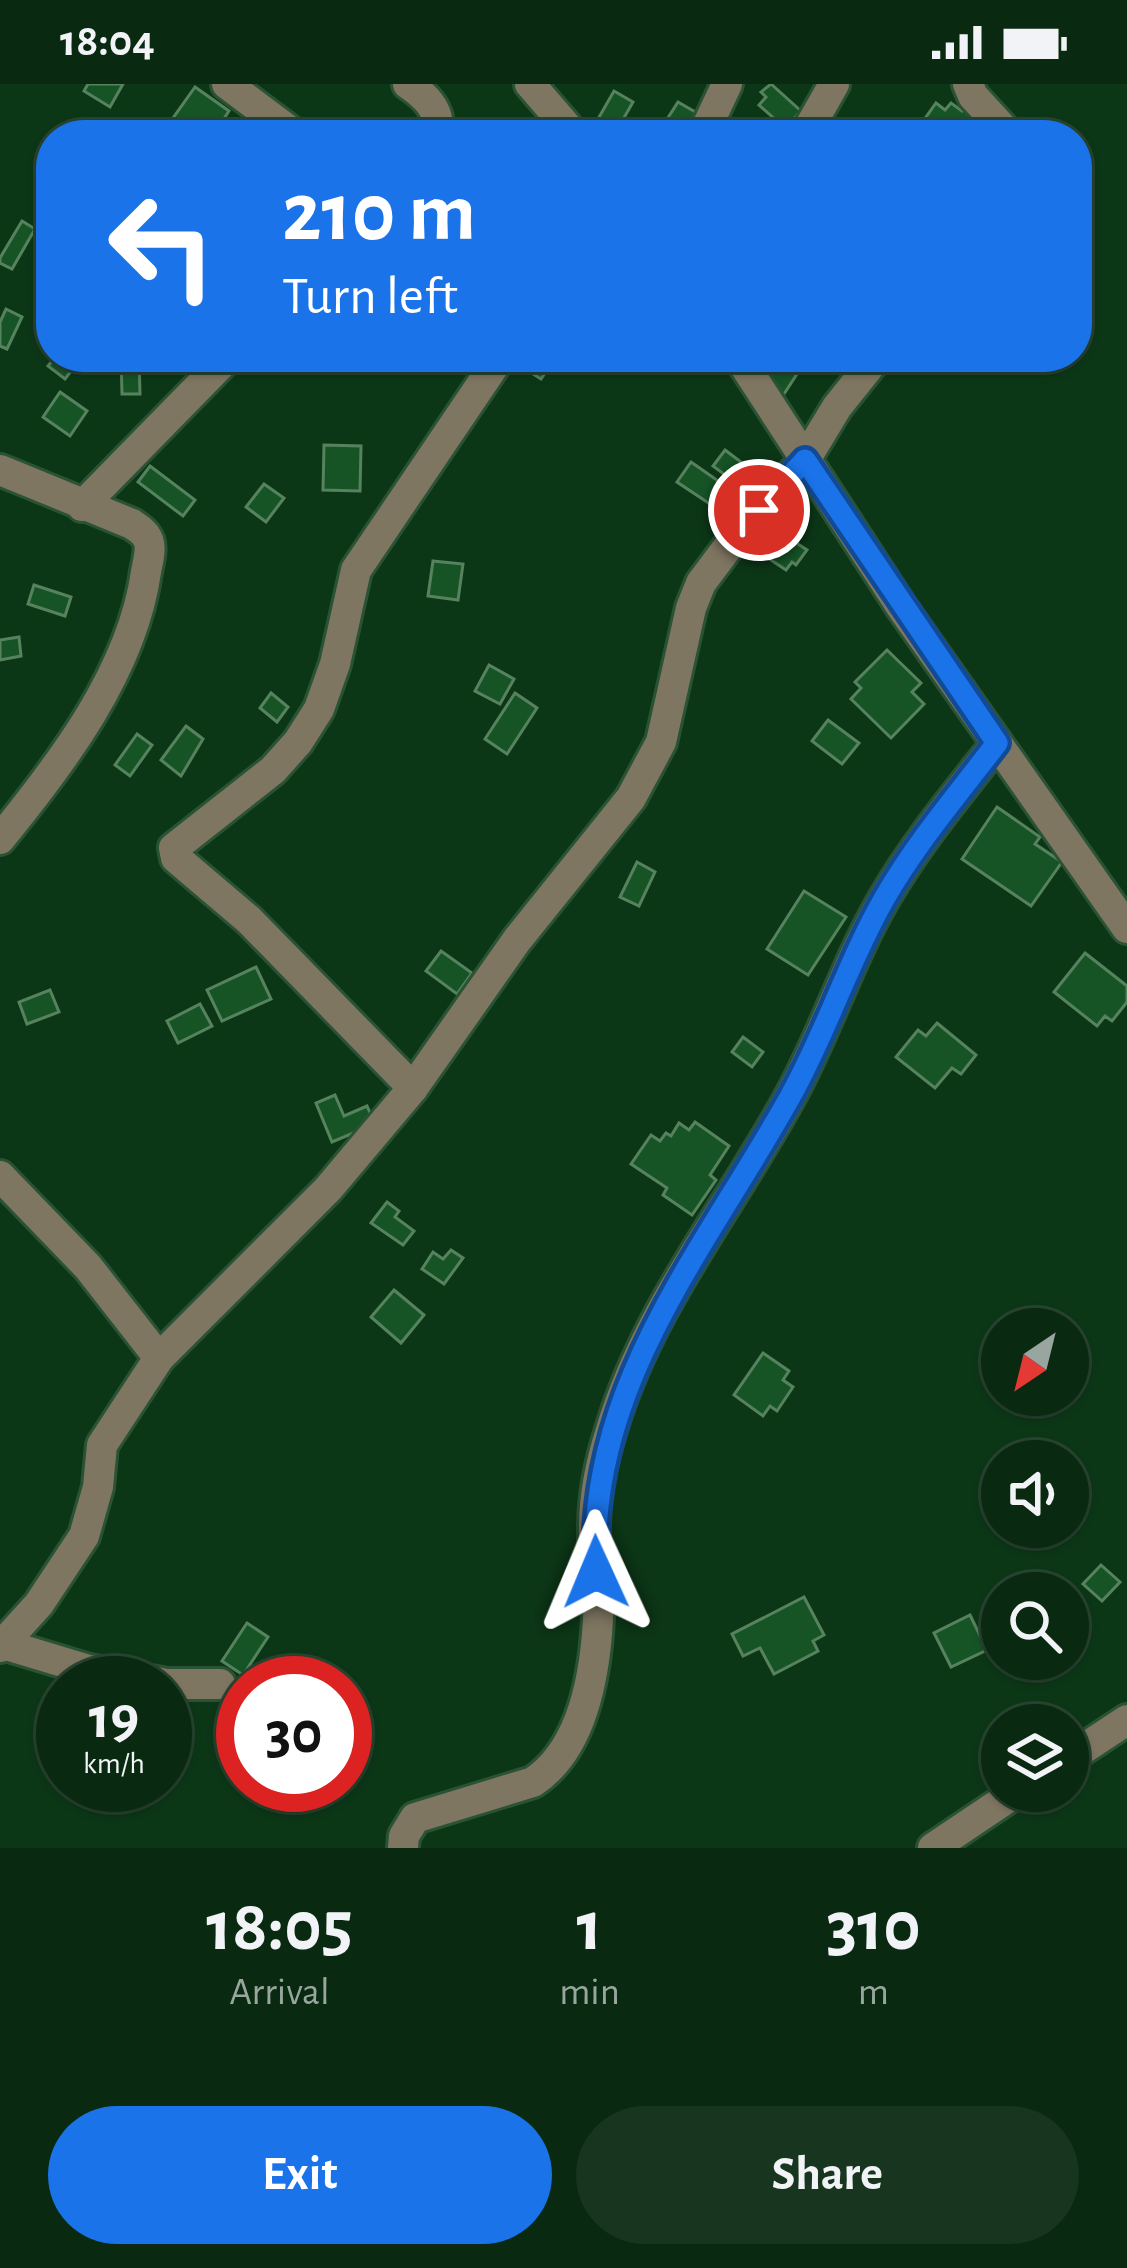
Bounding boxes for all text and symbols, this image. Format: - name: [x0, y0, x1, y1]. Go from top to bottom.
- text: 18:04: [60, 19, 155, 64]
- icon: left: [84, 168, 240, 324]
- text: 210 m: [282, 172, 476, 256]
- text: Turn left: [282, 270, 458, 324]
- pin: [708, 459, 810, 561]
- icon: arrive: [726, 477, 792, 543]
- north arrow: [981, 1308, 1089, 1416]
- map controls: [981, 1308, 1089, 1812]
- button: sound: [981, 1440, 1089, 1548]
- position arrow: [533, 1509, 659, 1635]
- button: search: [981, 1572, 1089, 1680]
- speed limit sign: 30: [216, 1656, 372, 1812]
- text: 19: [89, 1689, 139, 1749]
- button: layers: [981, 1704, 1089, 1812]
- text: km/h: [83, 1749, 145, 1779]
- text: 18:05: [206, 1891, 353, 1963]
- text: 1: [577, 1891, 602, 1963]
- text: 310: [826, 1891, 921, 1963]
- text: Arrival: [229, 1973, 330, 2012]
- text: min: [559, 1973, 620, 2012]
- text: m: [858, 1973, 889, 2012]
- button: Exit: [48, 2106, 552, 2244]
- button: Share: [576, 2106, 1079, 2244]

